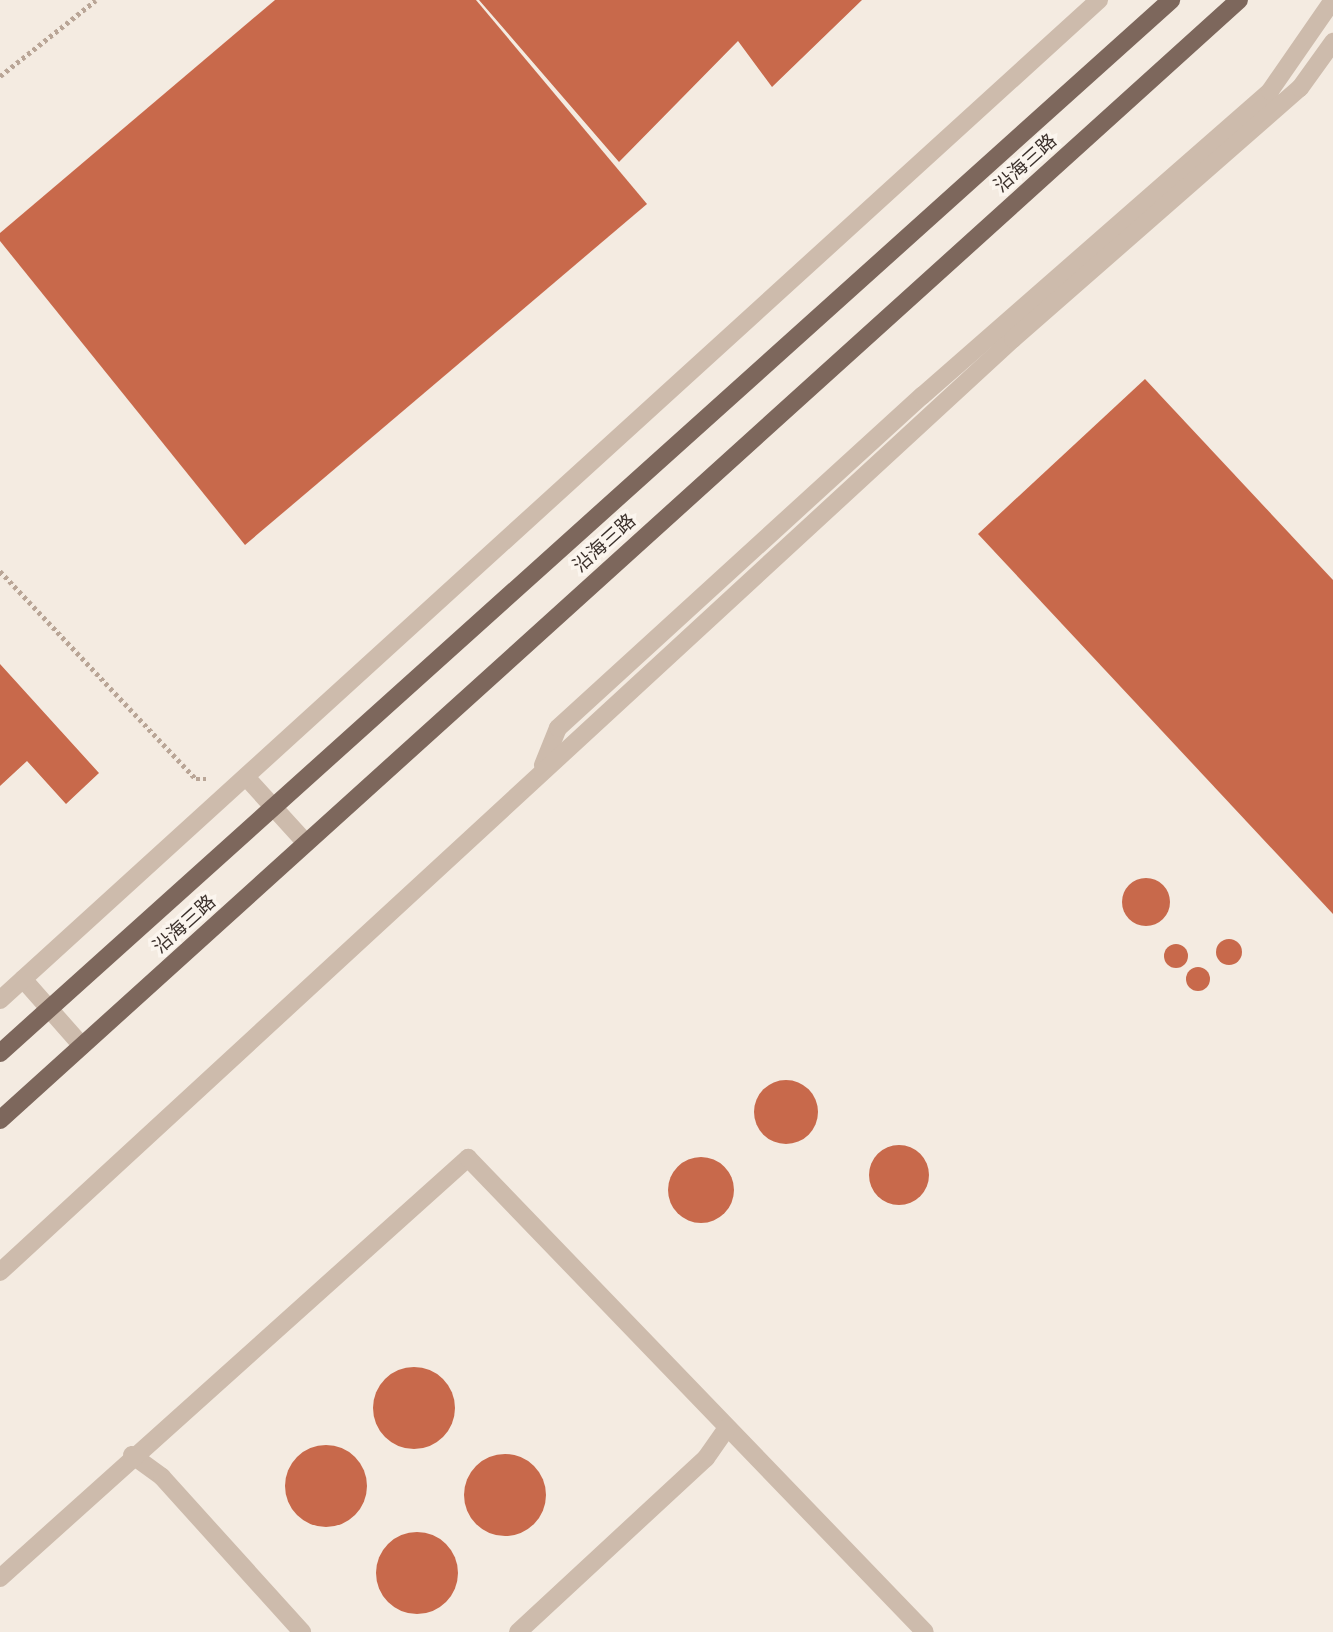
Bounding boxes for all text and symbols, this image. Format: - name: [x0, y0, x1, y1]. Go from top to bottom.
- street label: 沿海三路: [990, 130, 1062, 198]
- street label: 沿海三路: [569, 510, 641, 578]
- street label: 沿海三路: [149, 891, 221, 959]

